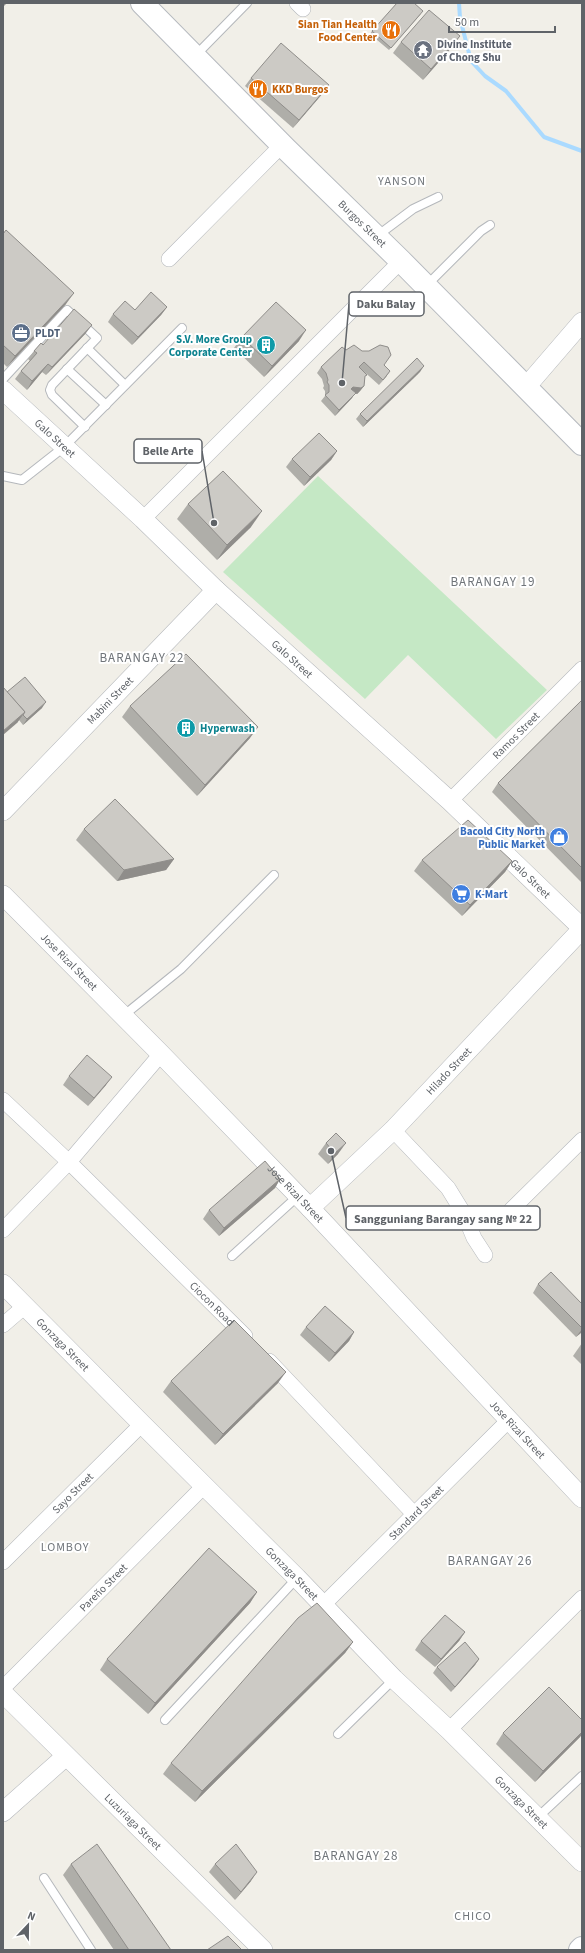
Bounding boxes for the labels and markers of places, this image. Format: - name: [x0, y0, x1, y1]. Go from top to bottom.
- place label: Sian Tian Health Food Center: [298, 17, 378, 45]
- restaurant icon: Sian Tian Health Food Center: [380, 19, 402, 41]
- place label: Divine Institute of Chong Shu: [437, 37, 512, 65]
- temple icon: Divine Institute of Chong Shu: [412, 39, 434, 61]
- restaurant icon: KKD Burgos: [247, 78, 269, 100]
- place label: KKD Burgos: [272, 82, 329, 97]
- callout: Daku Balay: [349, 292, 424, 316]
- office icon: PLDT: [10, 322, 32, 344]
- place label: PLDT: [35, 326, 60, 341]
- place label: S.V. More Group Corporate Center: [169, 332, 253, 360]
- building icon: S.V. More Group Corporate Center: [255, 334, 277, 356]
- callout: Belle Arte: [134, 439, 202, 463]
- building icon: Hyperwash: [175, 717, 197, 739]
- place label: Hyperwash: [200, 721, 255, 736]
- place label: Bacold City North Public Market: [460, 824, 546, 852]
- shop icon: Bacold City North Public Market: [548, 826, 570, 848]
- supermarket icon: K-Mart: [450, 883, 472, 905]
- place label: K-Mart: [475, 887, 508, 902]
- callout: Sangguniang Barangay sang № 22: [346, 1206, 540, 1230]

